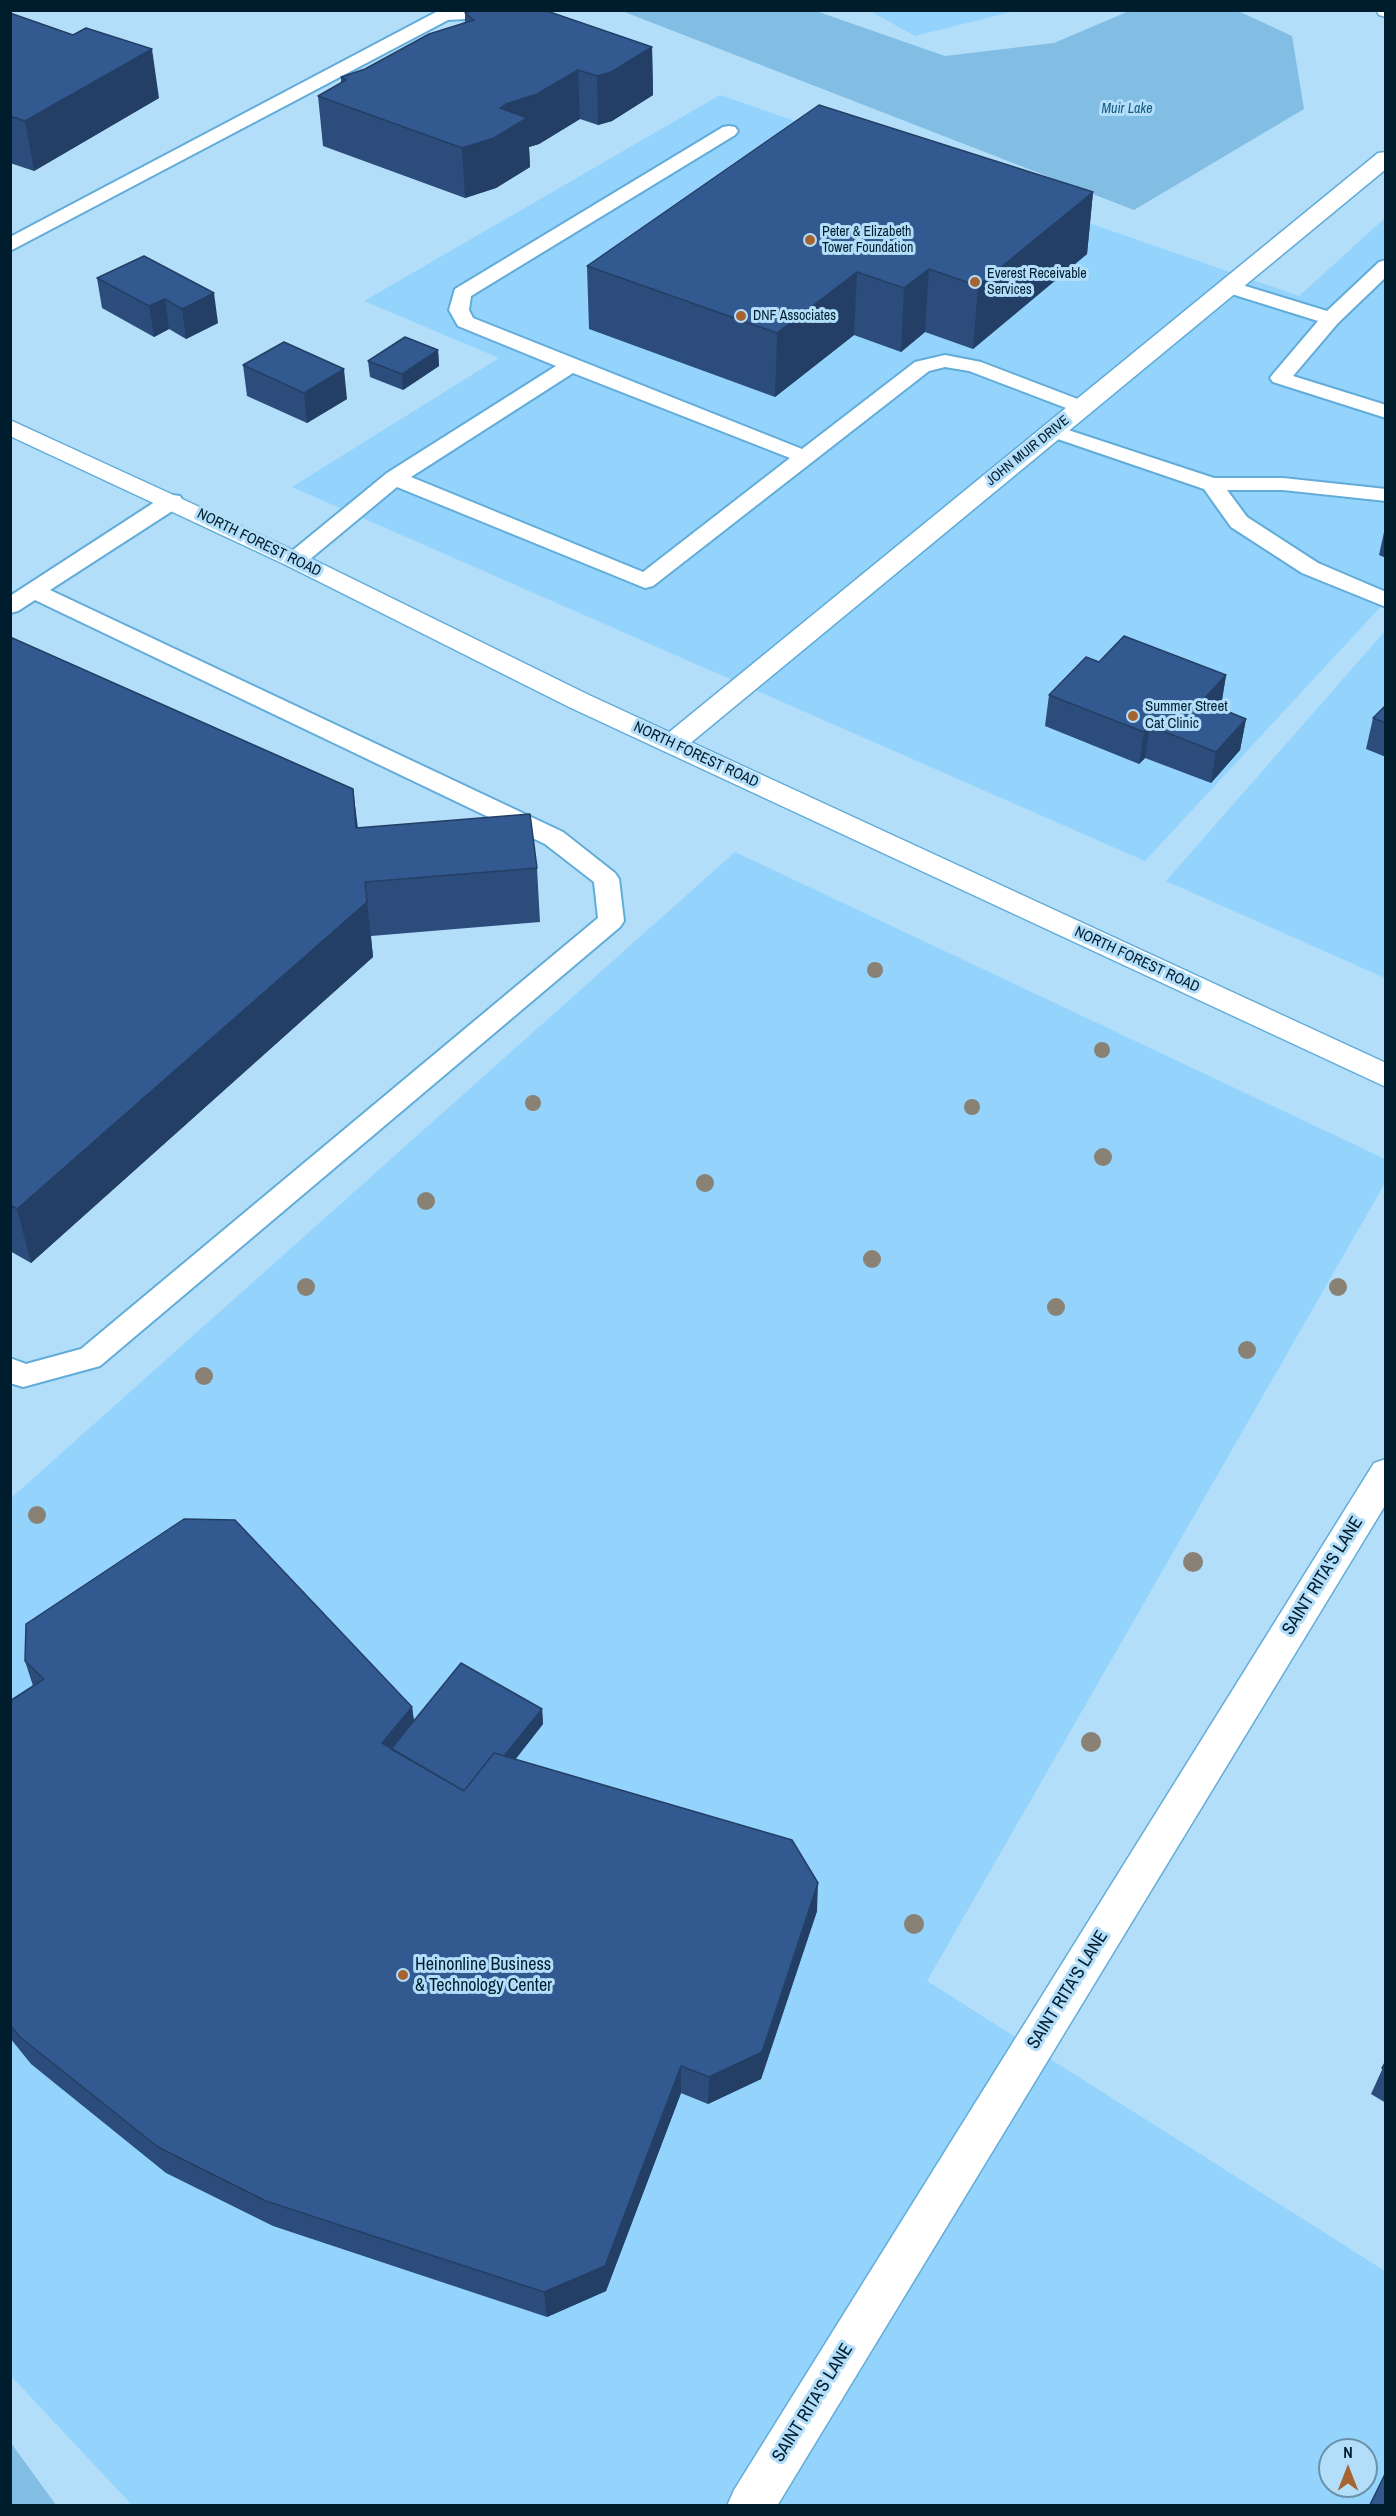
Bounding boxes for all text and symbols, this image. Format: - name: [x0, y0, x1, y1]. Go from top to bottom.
- water label: Muir Lake: [1101, 101, 1153, 117]
- place label: Peter & Elizabeth Tower Foundation: [822, 224, 913, 256]
- marker: Peter & Elizabeth Tower Foundation: [803, 233, 817, 247]
- place label: Everest Receivable Services: [987, 266, 1087, 298]
- marker: Everest Receivable Services: [968, 275, 982, 289]
- place label: DNF Associates: [753, 308, 836, 324]
- marker: DNF Associates: [734, 309, 748, 323]
- street label: JOHN MUIR DRIVE: [983, 412, 1073, 490]
- street label: NORTH FOREST ROAD: [194, 505, 324, 581]
- place label: Summer Street Cat Clinic: [1145, 698, 1228, 733]
- marker: Summer Street Cat Clinic: [1126, 709, 1140, 723]
- street label: NORTH FOREST ROAD: [631, 718, 761, 792]
- street label: NORTH FOREST ROAD: [1072, 923, 1202, 997]
- street label: SAINT RITA'S LANE: [1278, 1513, 1368, 1639]
- street label: SAINT RITA'S LANE: [1023, 1927, 1113, 2053]
- place label: Heinonline Business & Technology Center: [415, 1954, 552, 1996]
- marker: Heinonline Business & Technology Center: [396, 1968, 410, 1982]
- street label: SAINT RITA'S LANE: [768, 2340, 858, 2466]
- north arrow: [1318, 2438, 1378, 2498]
- text: N: [1343, 2441, 1353, 2463]

